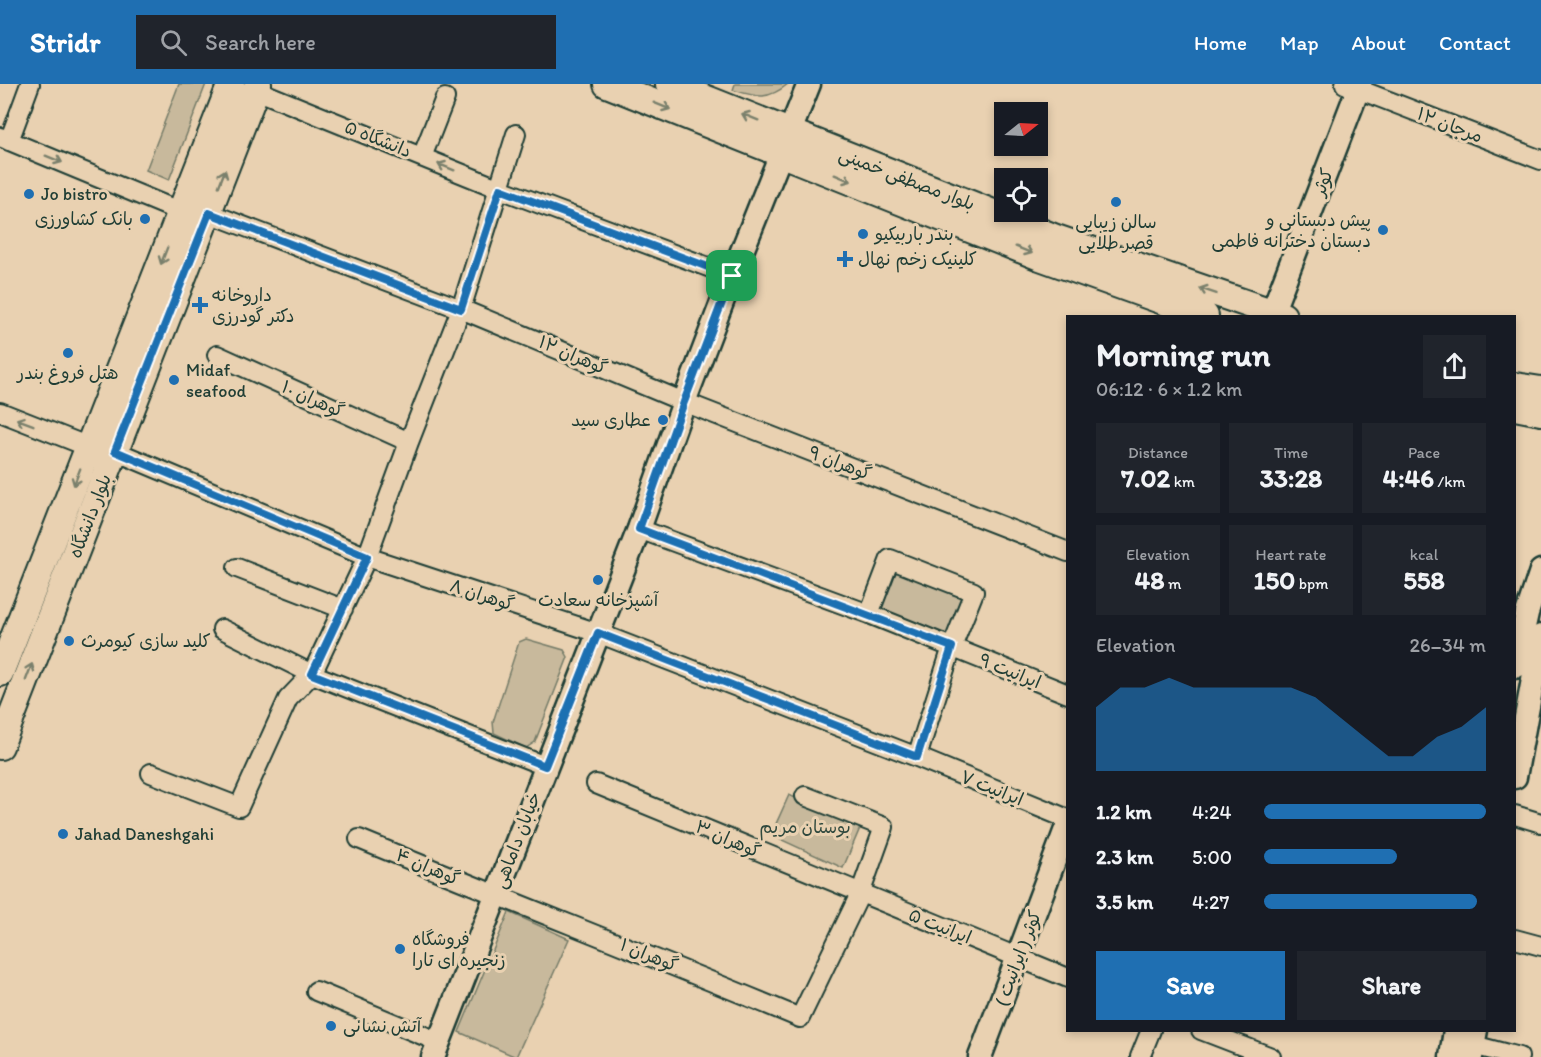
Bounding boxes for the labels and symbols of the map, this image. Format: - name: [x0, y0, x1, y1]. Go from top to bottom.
- one-way arrow: [652, 101, 670, 112]
- north arrow: [994, 102, 1048, 156]
- street label: مرجان ۱۲: [1414, 102, 1486, 148]
- one-way arrow: [742, 111, 760, 122]
- street label: دانشگاه ۵: [341, 116, 415, 162]
- street label: بلوار مصطفی خمینی: [836, 143, 978, 215]
- one-way arrow: [44, 154, 63, 165]
- one-way arrow: [437, 161, 456, 172]
- street label: کوثر: [1307, 165, 1338, 201]
- one-way arrow: [218, 169, 229, 187]
- one-way arrow: [833, 173, 852, 184]
- place label: Jo bistro: [41, 183, 108, 205]
- marker: Jo bistro: [22, 187, 36, 201]
- marker: سالن زیبایی قصر طلایی: [1109, 195, 1123, 209]
- place label: بانک کشاورزی: [35, 208, 133, 230]
- place label: پیش دبستانی و دبستان دخترانه فاطمی: [1211, 209, 1371, 252]
- place label: سالن زیبایی قصر طلایی: [1075, 211, 1157, 254]
- marker: بانک کشاورزی: [138, 212, 152, 226]
- place label: بندر باربیکیو: [873, 223, 954, 245]
- marker: پیش دبستانی و دبستان دخترانه فاطمی: [1376, 223, 1390, 237]
- marker: بندر باربیکیو: [856, 227, 870, 241]
- one-way arrow: [1014, 245, 1033, 256]
- one-way arrow: [157, 246, 168, 265]
- place label: کلینیک زخم نهال: [858, 248, 977, 273]
- pin: [706, 250, 757, 301]
- marker: کلینیک زخم نهال: [836, 250, 854, 268]
- place label: داروخانه دکتر گودرزی: [212, 284, 294, 327]
- one-way arrow: [1199, 284, 1218, 295]
- marker: داروخانه دکتر گودرزی: [193, 298, 207, 312]
- street label: گوهران ۱۲: [535, 331, 611, 380]
- marker: هتل فروغ بندر: [61, 346, 75, 360]
- place label: Midaf seafood: [186, 359, 247, 402]
- place label: هتل فروغ بندر: [15, 362, 119, 385]
- marker: Midaf seafood: [167, 373, 181, 387]
- street label: گوهران ۱۰: [278, 375, 348, 424]
- place label: عطاری سید: [571, 409, 651, 431]
- marker: عطاری سید: [656, 413, 670, 427]
- one-way arrow: [16, 415, 35, 426]
- street label: گوهران ۹: [805, 441, 875, 486]
- one-way arrow: [71, 467, 82, 485]
- street label: بلوار دانشگاه: [64, 471, 116, 561]
- marker: آشپزخانه سعادت: [591, 573, 605, 587]
- street label: گوهران ۸: [447, 574, 517, 617]
- place label: آشپزخانه سعادت: [538, 589, 660, 612]
- place label: کلید سازی کیومرث: [81, 630, 211, 652]
- marker: کلید سازی کیومرث: [62, 634, 76, 648]
- street label: ایرانیت ۹: [976, 649, 1044, 693]
- one-way arrow: [24, 663, 35, 682]
- street label: ایرانیت ۷: [957, 765, 1027, 811]
- street label: خیابان داماهی: [488, 789, 546, 891]
- street label: گوهران ۳: [692, 815, 764, 864]
- park label: بوستان مریم: [759, 816, 851, 841]
- place label: Jahad Daneshgahi: [75, 823, 214, 845]
- marker: Jahad Daneshgahi: [56, 827, 70, 841]
- street label: گوهران ۴: [392, 844, 464, 891]
- street label: ایرانیت ۵: [905, 903, 975, 949]
- street label: کوثر ( ایرانیت ): [990, 907, 1046, 1009]
- place label: فروشگاه زنجیره ای تارا: [412, 928, 506, 971]
- street label: گوهران ۱: [616, 933, 681, 978]
- marker: فروشگاه زنجیره ای تارا: [393, 942, 407, 956]
- place label: آتش نشانی: [343, 1015, 423, 1037]
- marker: آتش نشانی: [324, 1019, 338, 1033]

